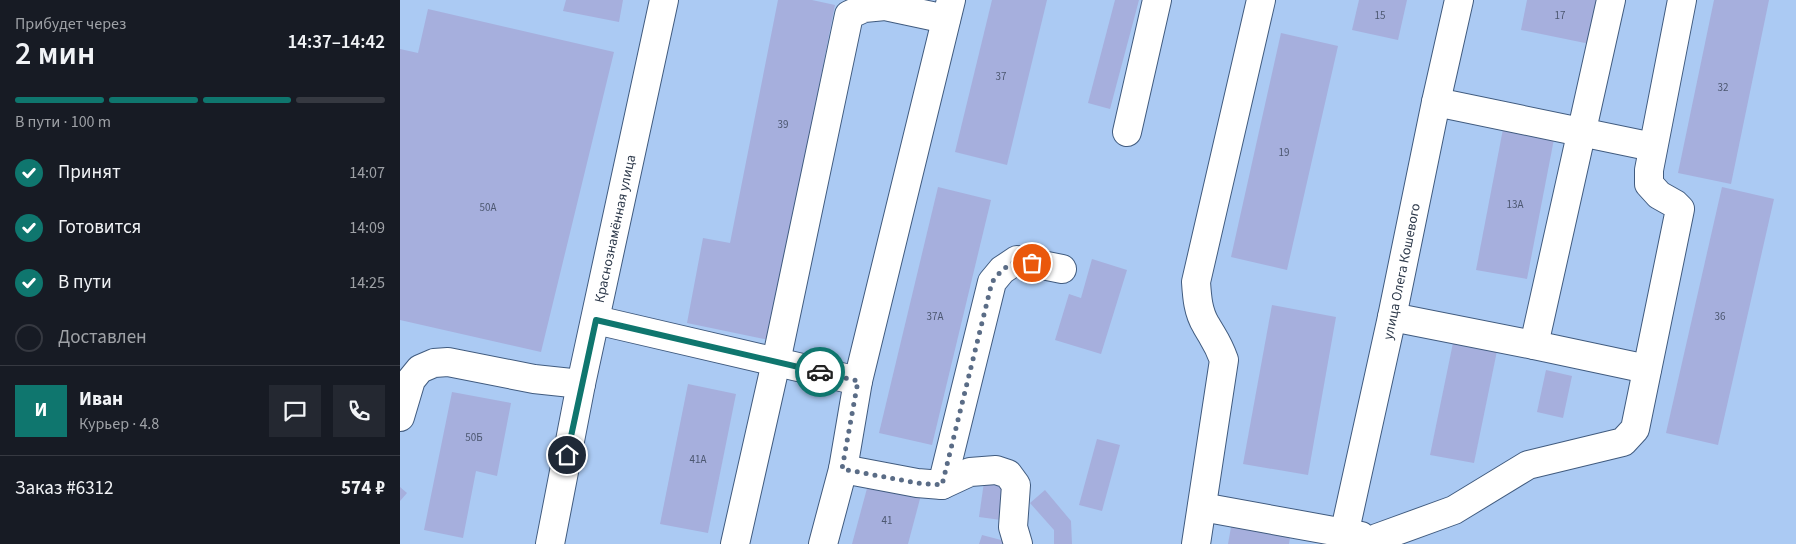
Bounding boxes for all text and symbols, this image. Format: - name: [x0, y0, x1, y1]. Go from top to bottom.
- house number: 15: [1375, 8, 1385, 23]
- house number: 17: [1555, 8, 1565, 23]
- text: Прибудет через: [15, 13, 126, 35]
- text: 14:37–14:42: [287, 29, 385, 56]
- text: 2 мин: [15, 31, 95, 77]
- house number: 37: [996, 69, 1006, 84]
- house number: 32: [1718, 80, 1728, 95]
- text: В пути · 100 m: [15, 111, 111, 133]
- house number: 39: [778, 117, 788, 132]
- house number: 19: [1279, 145, 1289, 160]
- street label: Краснознамённая улица: [590, 153, 641, 305]
- icon: check: [15, 159, 43, 187]
- text: Принят: [58, 159, 121, 186]
- text: 14:07: [349, 162, 385, 184]
- house number: 13А: [1507, 197, 1523, 212]
- house number: 50А: [480, 200, 496, 215]
- street label: улица Олега Кошевого: [1378, 202, 1426, 342]
- icon: check: [15, 214, 43, 242]
- text: Готовится: [58, 214, 141, 241]
- text: 14:09: [349, 217, 385, 239]
- pin: [1011, 242, 1053, 284]
- icon: bag: [1018, 249, 1046, 277]
- icon: check: [15, 269, 43, 297]
- text: В пути: [58, 269, 112, 296]
- text: 14:25: [349, 272, 385, 294]
- house number: 37А: [927, 309, 943, 324]
- house number: 36: [1715, 309, 1726, 324]
- text: Доставлен: [58, 324, 147, 351]
- courier: [795, 347, 845, 397]
- icon: car: [806, 358, 834, 386]
- button: chat: [269, 385, 321, 437]
- button: phone: [333, 385, 385, 437]
- text: Иван: [79, 386, 123, 413]
- text: И: [35, 397, 47, 424]
- text: Курьер · 4.8: [79, 413, 159, 435]
- house number: 50Б: [465, 430, 483, 445]
- pin: [546, 434, 588, 476]
- icon: home: [553, 441, 581, 469]
- house number: 41А: [690, 452, 706, 467]
- text: Заказ #6312: [15, 475, 114, 502]
- text: 574 ₽: [341, 475, 385, 502]
- house number: 41: [882, 513, 892, 528]

